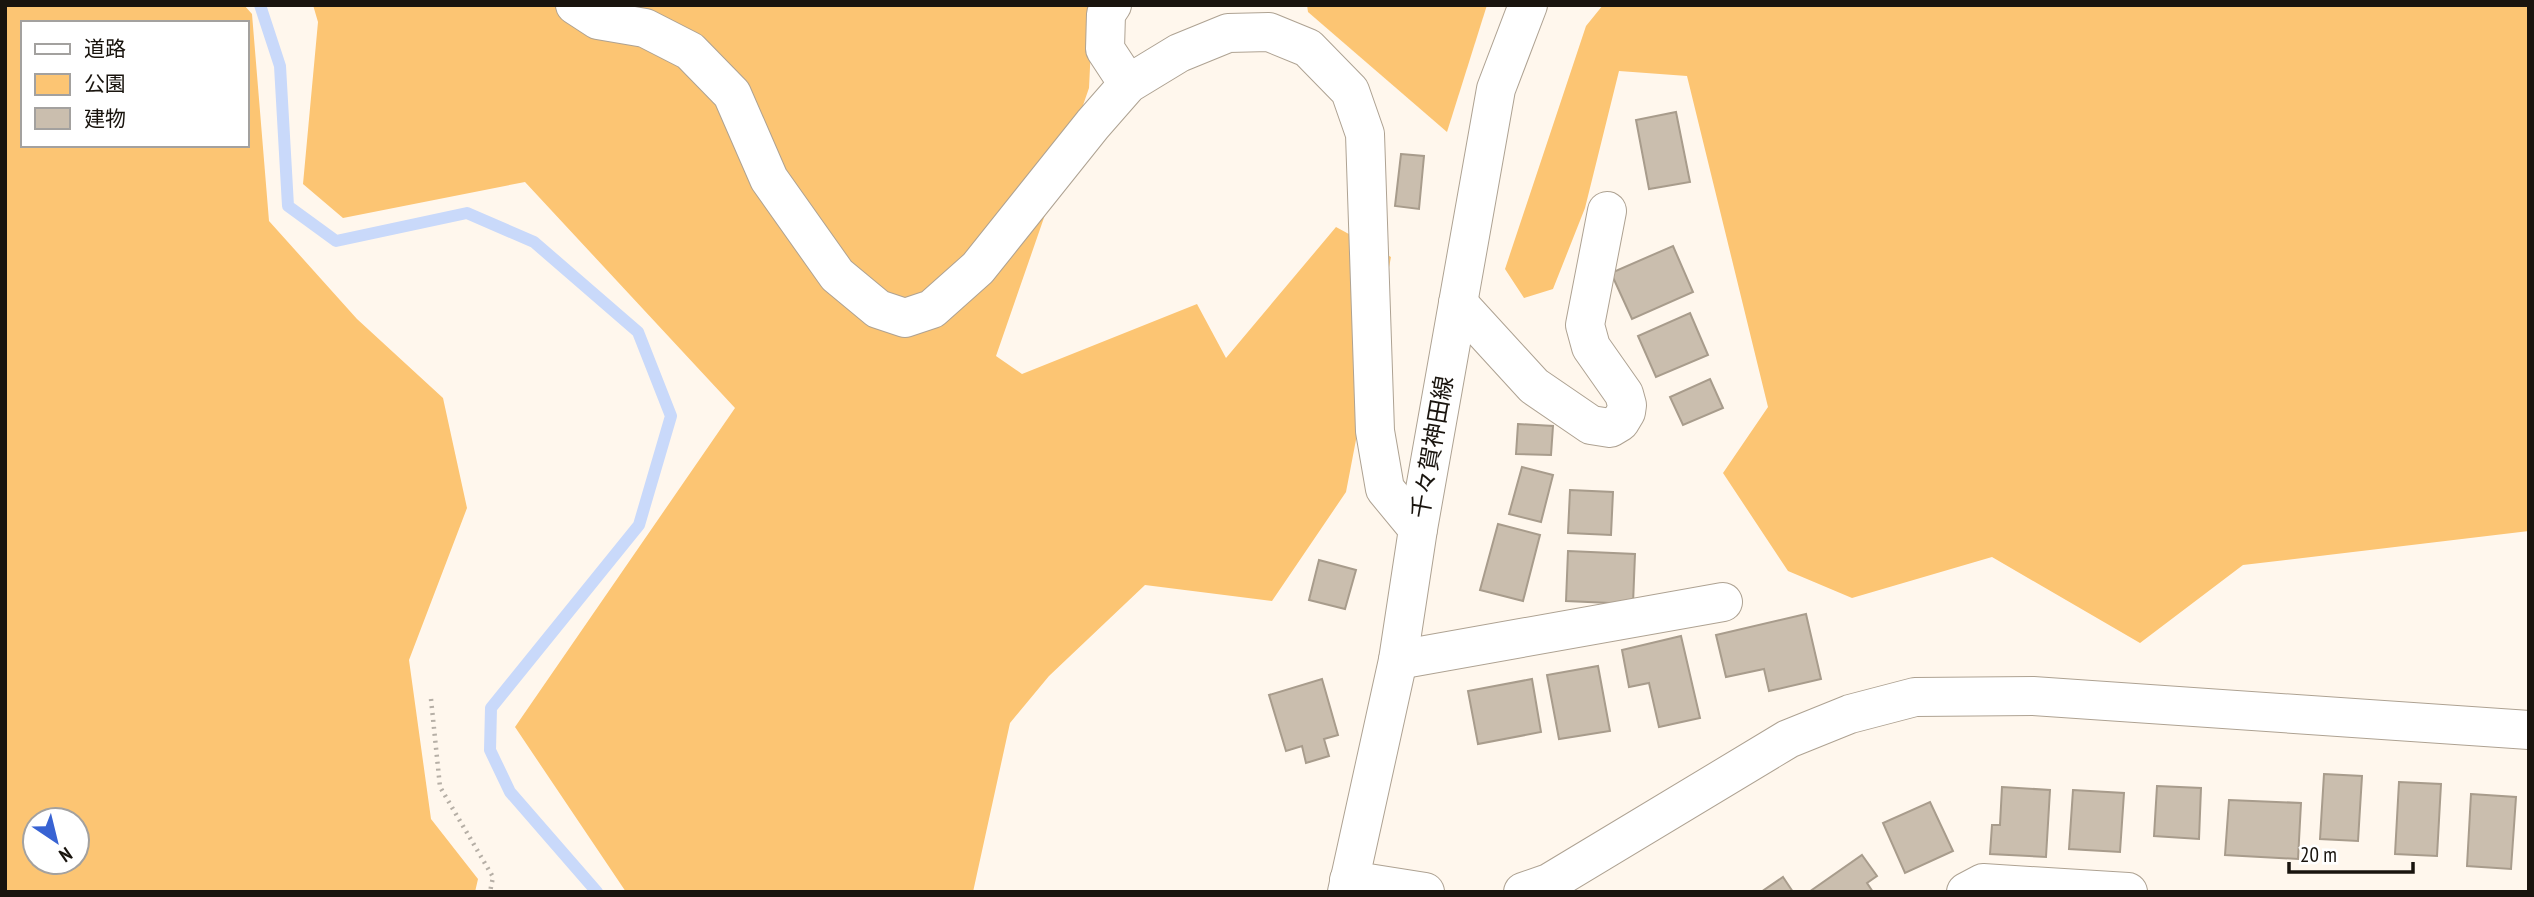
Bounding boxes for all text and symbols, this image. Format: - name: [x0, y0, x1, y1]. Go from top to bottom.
- legend: [21, 21, 248, 147]
- text: 道路: [84, 35, 126, 62]
- text: 公園: [84, 70, 126, 97]
- text: 建物: [84, 105, 126, 132]
- street label: 千々賀神田線: [1404, 373, 1460, 521]
- north arrow: [21, 806, 91, 876]
- scale bar: [2289, 830, 2413, 874]
- text: 20 m: [2300, 841, 2337, 868]
- text: N: [55, 842, 77, 868]

